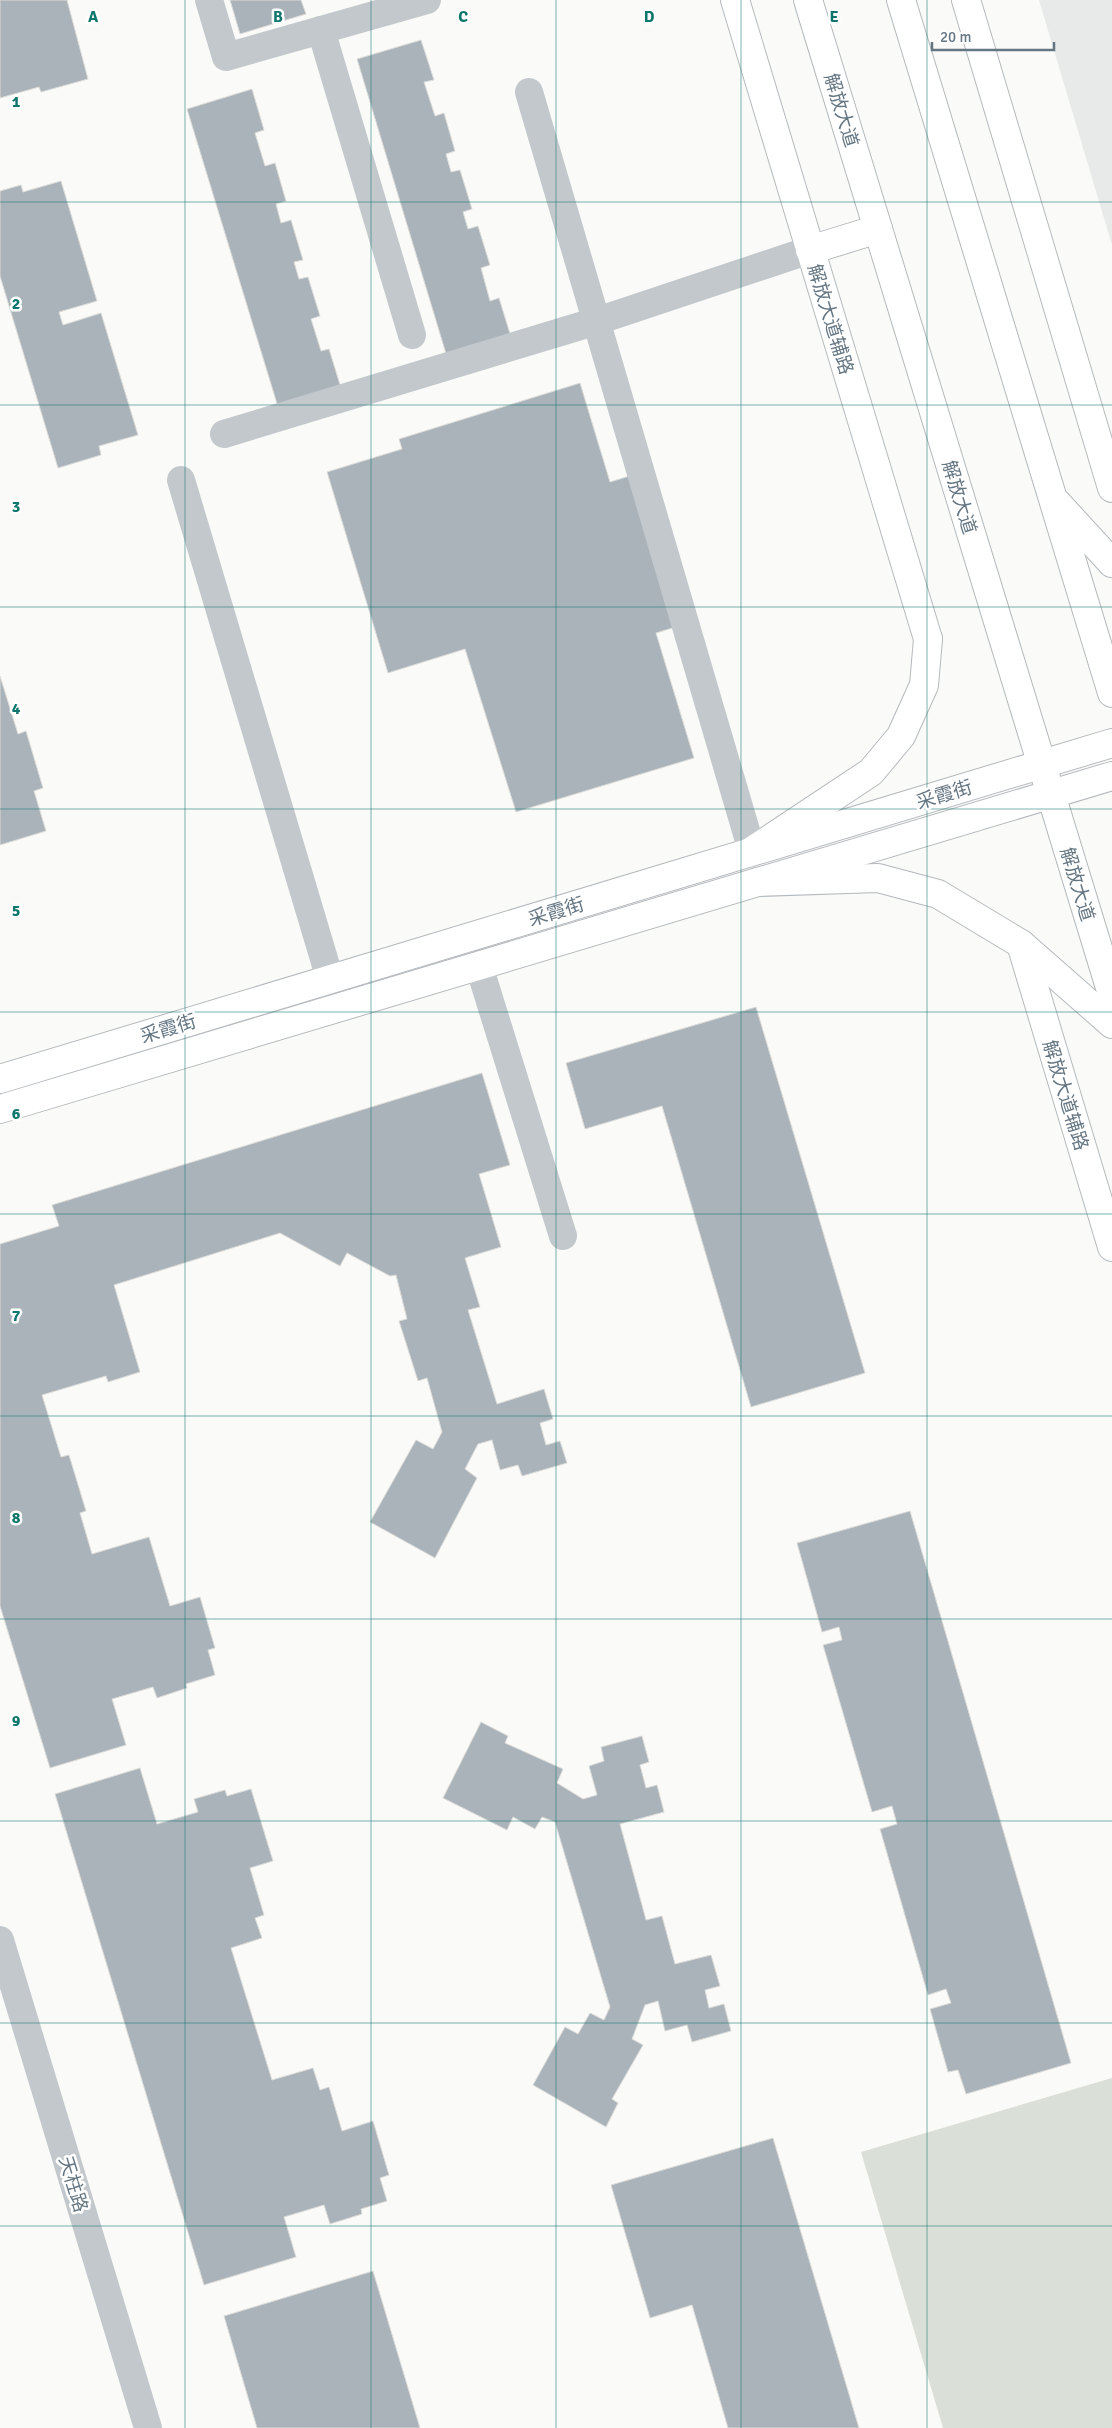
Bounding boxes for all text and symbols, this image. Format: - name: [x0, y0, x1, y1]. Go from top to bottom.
- text: A: [88, 7, 99, 27]
- text: B: [273, 7, 283, 27]
- text: C: [458, 7, 468, 27]
- text: D: [644, 7, 655, 27]
- text: E: [829, 7, 839, 27]
- scale bar: [932, 20, 1054, 52]
- text: 20 m: [940, 28, 971, 46]
- street label: 解放大道: [818, 70, 864, 150]
- text: 1: [12, 92, 21, 112]
- street label: 解放大道辅路: [802, 261, 858, 377]
- text: 2: [12, 294, 20, 314]
- street label: 解放大道: [936, 457, 982, 537]
- text: 3: [12, 497, 20, 517]
- text: 4: [12, 699, 21, 719]
- street label: 采霞街: [914, 775, 975, 815]
- street label: 解放大道: [1054, 844, 1100, 924]
- street label: 采霞街: [526, 892, 587, 932]
- text: 5: [12, 901, 20, 921]
- street label: 采霞街: [138, 1009, 199, 1049]
- street label: 解放大道辅路: [1037, 1037, 1093, 1153]
- text: 6: [12, 1104, 21, 1124]
- text: 7: [12, 1306, 21, 1326]
- text: 8: [12, 1508, 21, 1528]
- text: 9: [12, 1711, 21, 1731]
- street label: 天柱路: [53, 2154, 93, 2215]

